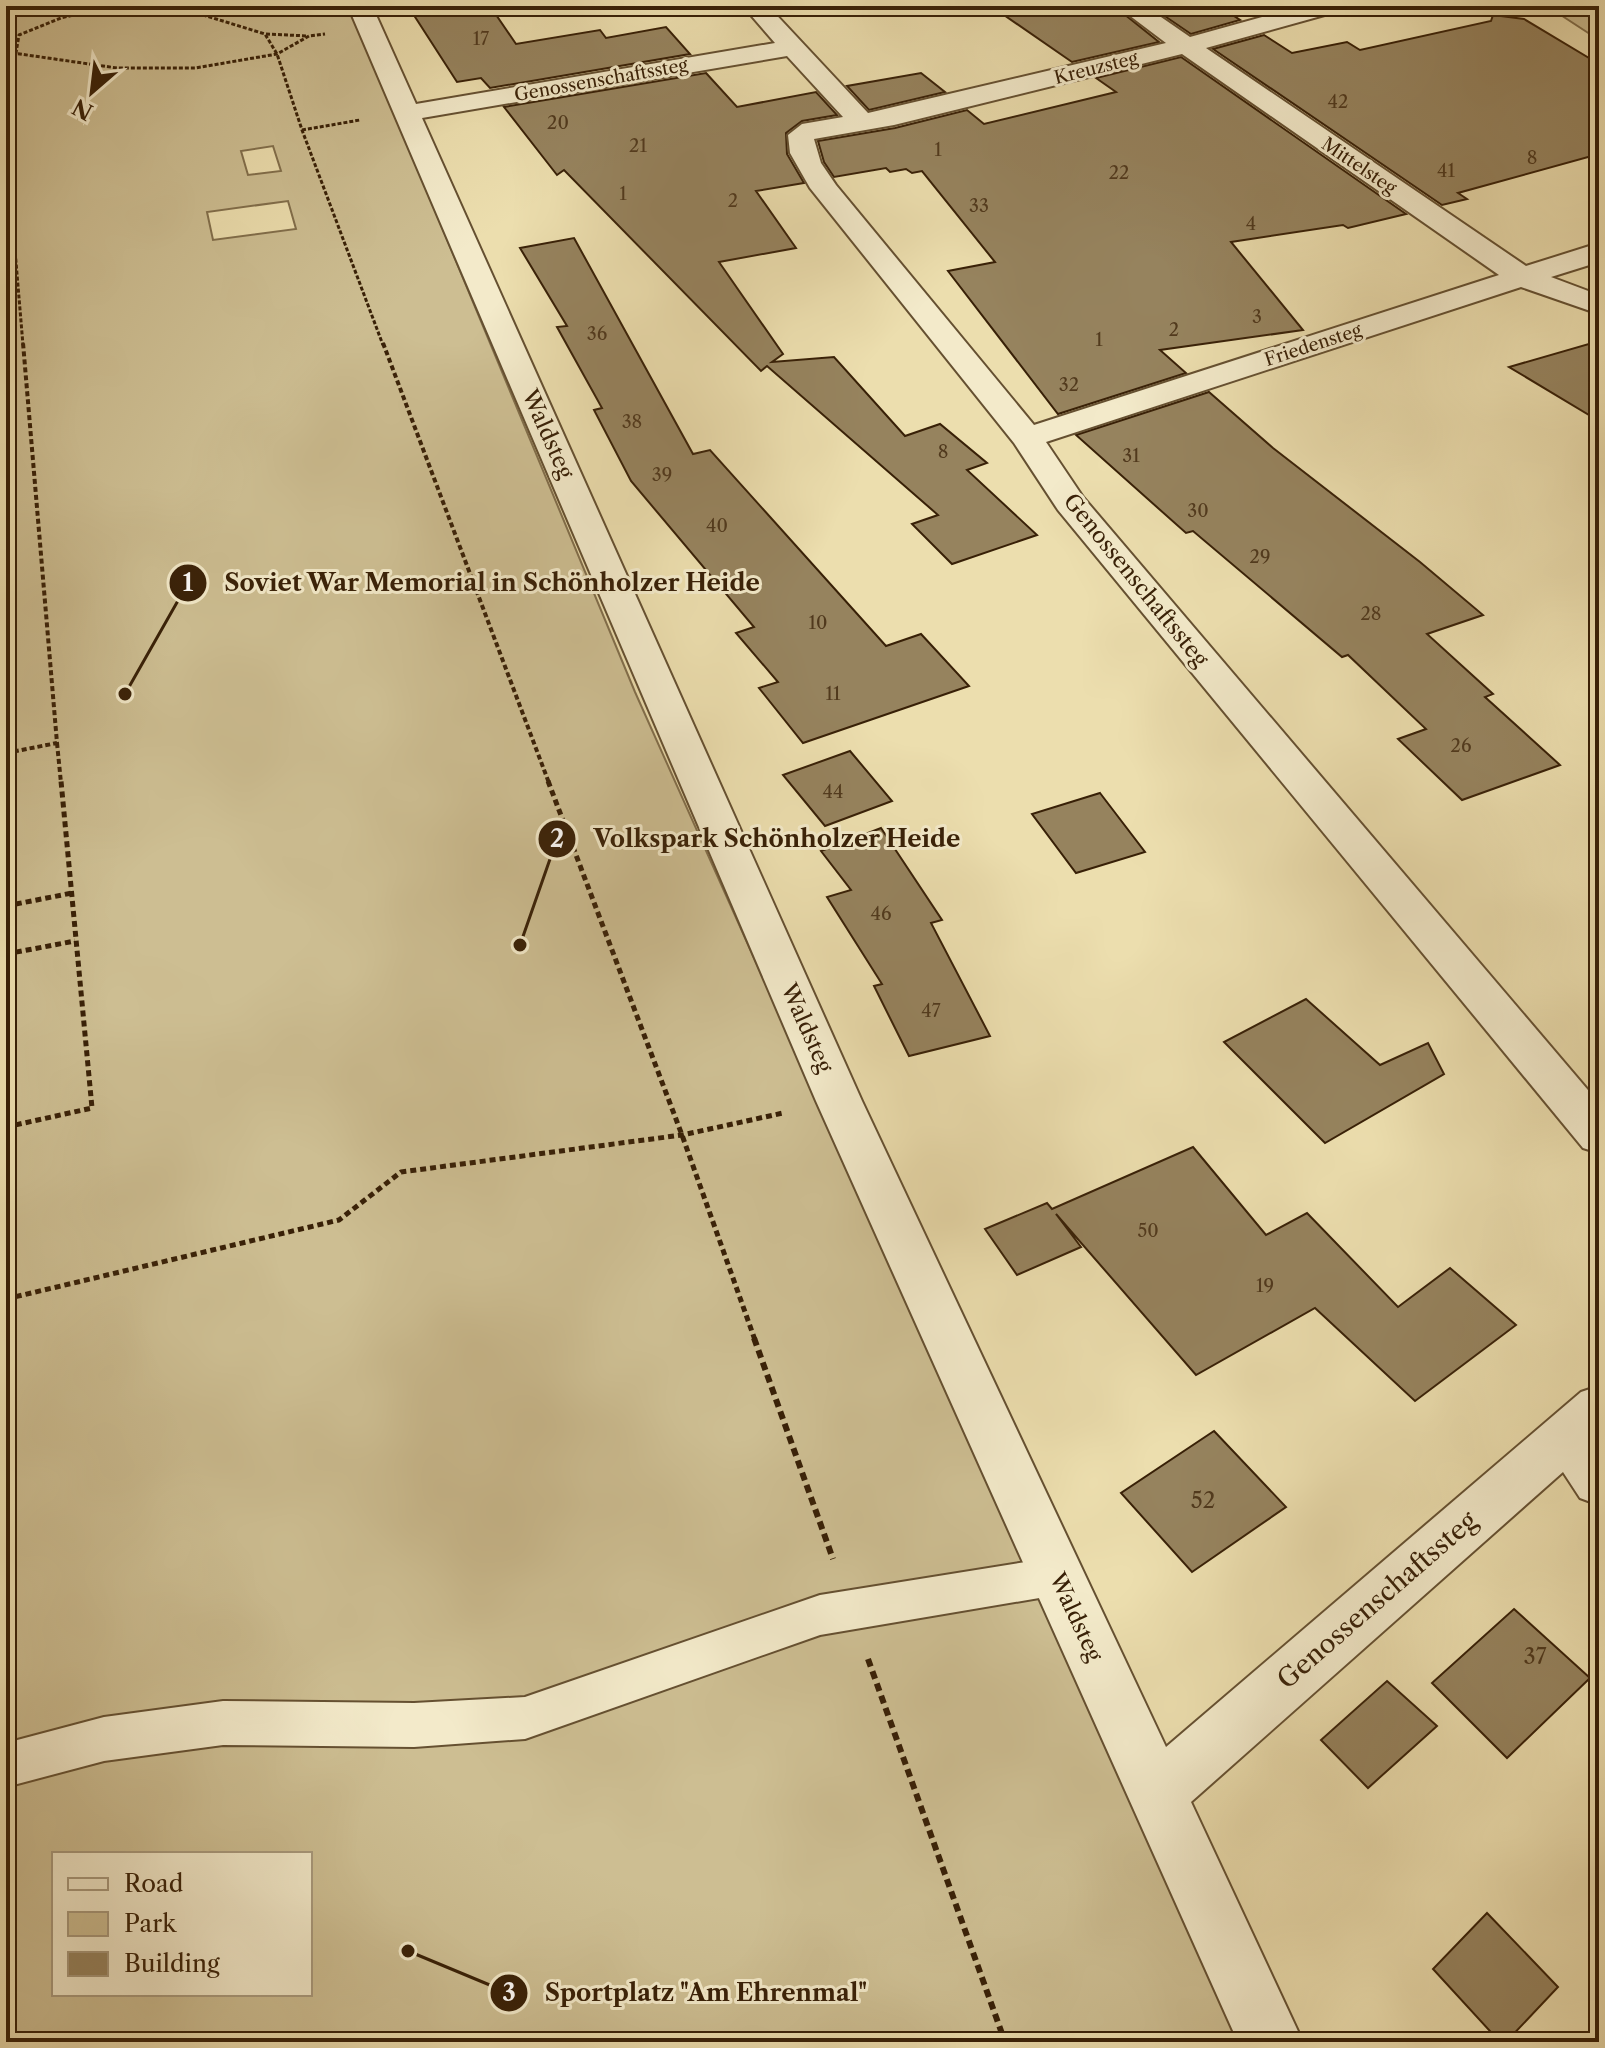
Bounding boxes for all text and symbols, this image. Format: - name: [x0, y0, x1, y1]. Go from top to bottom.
- house number: 17: [473, 28, 489, 50]
- street label: Kreuzsteg: [1052, 47, 1141, 89]
- north arrow: [52, 52, 132, 132]
- street label: Genossenschaftssteg: [512, 54, 690, 106]
- house number: 42: [1328, 91, 1348, 113]
- text: N: [68, 93, 98, 126]
- house number: 20: [547, 112, 569, 134]
- street label: Mittelsteg: [1317, 133, 1401, 199]
- house number: 21: [629, 135, 647, 157]
- house number: 1: [934, 139, 942, 161]
- house number: 8: [1527, 147, 1537, 169]
- house number: 41: [1437, 160, 1455, 182]
- house number: 22: [1109, 162, 1129, 184]
- house number: 1: [619, 183, 627, 205]
- house number: 2: [728, 190, 738, 212]
- house number: 33: [969, 195, 989, 217]
- house number: 4: [1246, 213, 1256, 235]
- house number: 3: [1252, 306, 1262, 328]
- house number: 2: [1169, 319, 1179, 341]
- street label: Friedensteg: [1262, 319, 1365, 371]
- house number: 36: [587, 323, 607, 345]
- house number: 1: [1095, 329, 1103, 351]
- house number: 32: [1059, 374, 1079, 396]
- street label: Waldsteg: [516, 384, 580, 483]
- house number: 38: [622, 411, 642, 433]
- house number: 8: [938, 441, 948, 463]
- house number: 31: [1122, 445, 1140, 467]
- house number: 39: [652, 464, 672, 486]
- street label: Genossenschaftssteg: [1058, 488, 1214, 672]
- house number: 30: [1187, 500, 1209, 522]
- house number: 40: [706, 515, 728, 537]
- house number: 29: [1250, 546, 1270, 568]
- callout: Soviet War Memorial in Schönholzer Heide: [168, 559, 776, 607]
- text: 1: [183, 568, 194, 597]
- text: Soviet War Memorial in Schönholzer Heide: [224, 568, 760, 597]
- house number: 28: [1360, 603, 1382, 625]
- house number: 10: [809, 612, 827, 634]
- house number: 11: [825, 683, 841, 705]
- house number: 26: [1451, 735, 1471, 757]
- house number: 44: [823, 781, 843, 803]
- callout: Volkspark Schönholzer Heide: [537, 815, 977, 863]
- text: 2: [550, 824, 564, 853]
- text: Volkspark Schönholzer Heide: [593, 824, 960, 853]
- house number: 46: [871, 903, 891, 925]
- street label: Waldsteg: [775, 978, 839, 1077]
- house number: 47: [921, 1000, 941, 1022]
- house number: 50: [1137, 1220, 1159, 1242]
- house number: 19: [1256, 1275, 1274, 1297]
- house number: 52: [1191, 1487, 1215, 1514]
- street label: Genossenschaftssteg: [1271, 1504, 1484, 1695]
- street label: Waldsteg: [1043, 1567, 1108, 1666]
- house number: 37: [1524, 1643, 1547, 1670]
- legend: [52, 1852, 312, 1996]
- text: Road: [124, 1869, 184, 1898]
- text: Park: [124, 1909, 177, 1938]
- text: Building: [124, 1949, 220, 1978]
- callout: Sportplatz "Am Ehrenmal": [489, 1969, 884, 2017]
- text: 3: [502, 1978, 516, 2007]
- text: Sportplatz "Am Ehrenmal": [545, 1978, 867, 2007]

